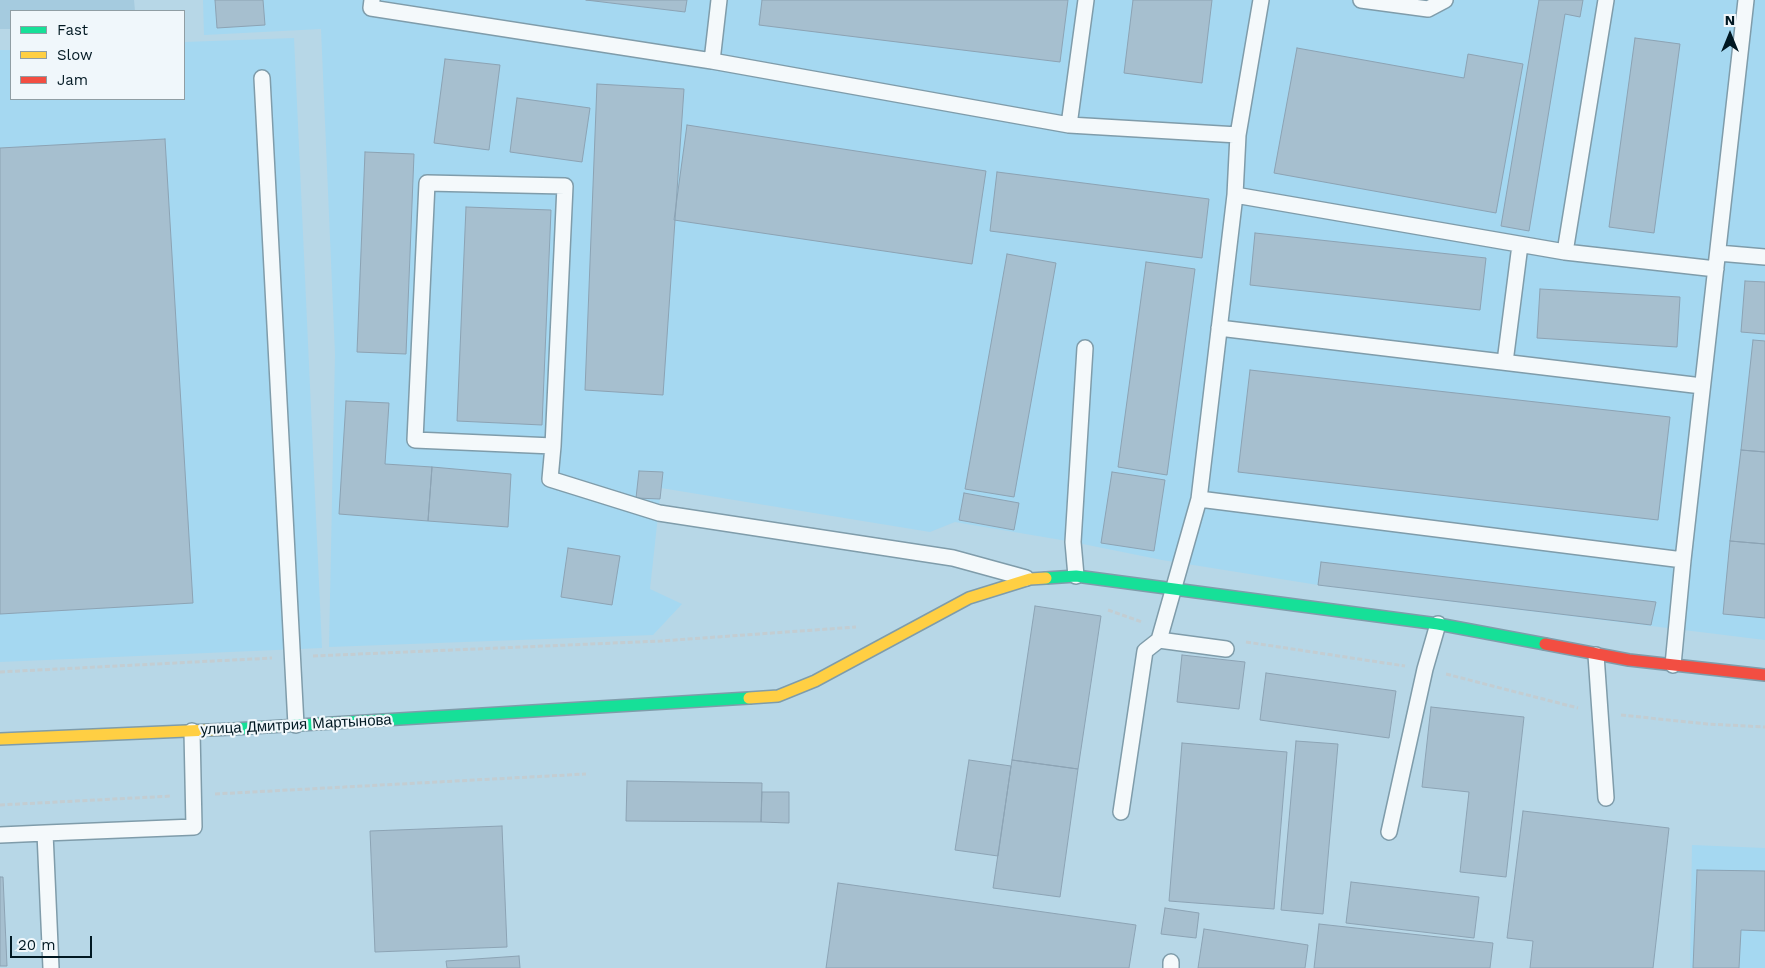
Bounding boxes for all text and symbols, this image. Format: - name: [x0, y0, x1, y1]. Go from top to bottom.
- legend: [10, 10, 185, 100]
- north arrow: [1705, 10, 1755, 60]
- text: N: [1725, 12, 1735, 28]
- text: Fast: [57, 21, 88, 39]
- text: Slow: [57, 46, 93, 64]
- text: Jam: [57, 71, 88, 89]
- street label: улица Дмитрия Мартынова: [200, 711, 392, 739]
- scale bar: [12, 926, 95, 958]
- text: 20 m: [18, 936, 56, 954]

